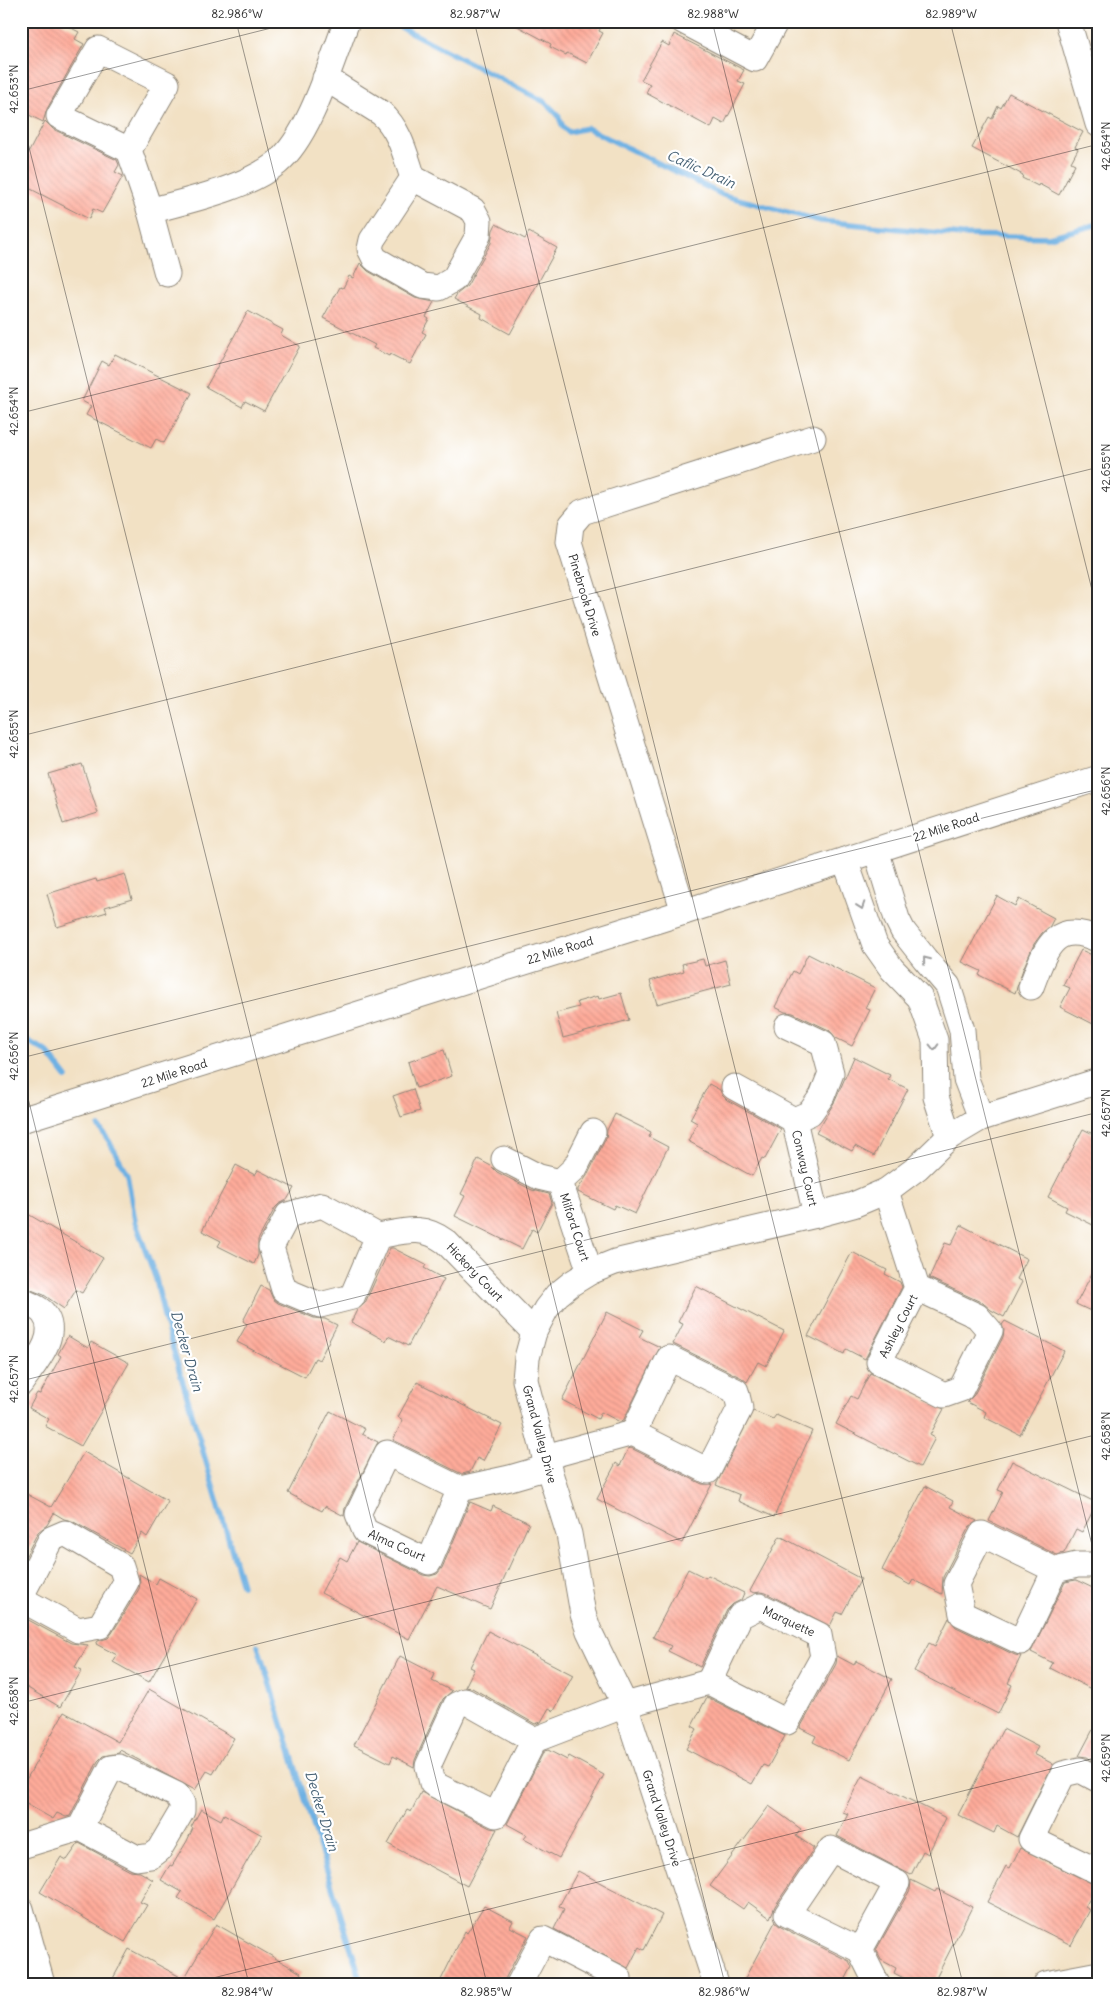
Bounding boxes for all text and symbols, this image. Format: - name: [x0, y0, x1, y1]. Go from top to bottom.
- text: 82.986°W: [211, 6, 263, 21]
- text: 82.987°W: [450, 6, 500, 21]
- text: 82.988°W: [687, 6, 739, 21]
- text: 82.989°W: [925, 6, 977, 21]
- text: 42.653°N: [6, 65, 21, 113]
- text: 42.654°N: [1098, 121, 1113, 171]
- water label: Caflic Drain: [664, 146, 739, 192]
- text: 42.654°N: [6, 386, 21, 436]
- text: 42.655°N: [1098, 443, 1113, 493]
- street label: Pinebrook Drive: [565, 552, 605, 638]
- text: 42.655°N: [6, 709, 21, 759]
- text: 42.656°N: [1098, 766, 1113, 816]
- street label: 22 Mile Road: [911, 809, 981, 845]
- one-way arrow: [855, 901, 865, 909]
- street label: 22 Mile Road: [525, 933, 595, 967]
- one-way arrow: [923, 957, 931, 966]
- text: 42.656°N: [6, 1031, 21, 1081]
- one-way arrow: [929, 1044, 939, 1051]
- street label: 22 Mile Road: [139, 1055, 209, 1091]
- text: 42.657°N: [1098, 1089, 1113, 1137]
- street label: Conway Court: [789, 1128, 821, 1208]
- street label: Milford Court: [557, 1191, 593, 1263]
- street label: Hickory Court: [443, 1240, 507, 1304]
- street label: Ashley Court: [876, 1292, 920, 1360]
- water label: Decker Drain: [167, 1309, 207, 1394]
- text: 42.657°N: [6, 1355, 21, 1403]
- street label: Grand Valley Drive: [520, 1383, 560, 1485]
- text: 42.658°N: [1098, 1411, 1113, 1461]
- street label: Alma Court: [366, 1526, 428, 1564]
- street label: Marquette: [761, 1602, 817, 1640]
- text: 42.658°N: [6, 1676, 21, 1726]
- text: 42.659°N: [1098, 1733, 1113, 1783]
- street label: Grand Valley Drive: [639, 1768, 685, 1868]
- water label: Decker Drain: [301, 1769, 343, 1854]
- text: 82.984°W: [221, 1984, 273, 1999]
- text: 82.985°W: [460, 1984, 512, 1999]
- text: 82.986°W: [698, 1984, 750, 1999]
- text: 82.987°W: [937, 1984, 987, 1999]

